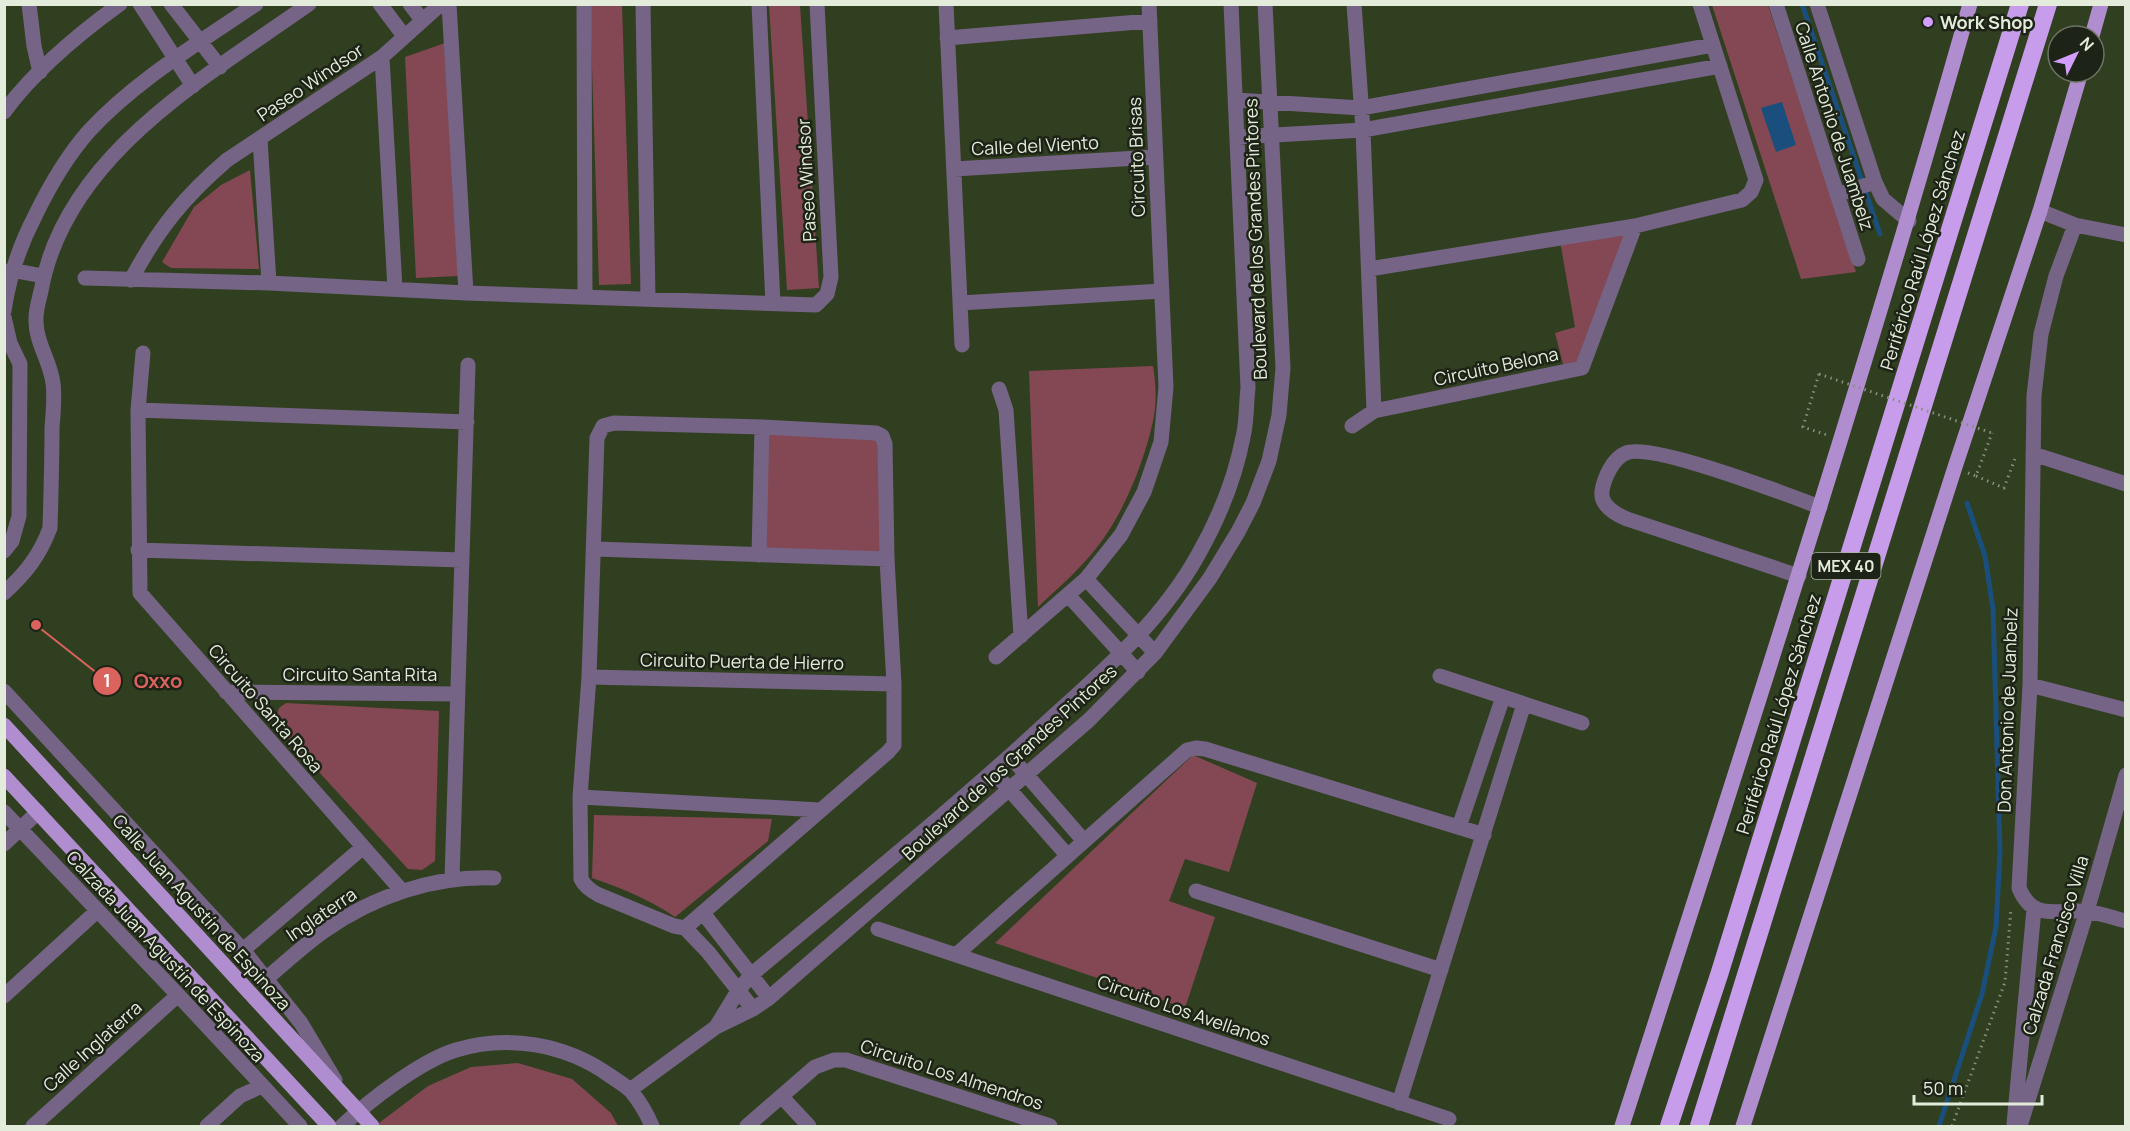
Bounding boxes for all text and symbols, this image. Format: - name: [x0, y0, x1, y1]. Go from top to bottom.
- place label: Work Shop: [1940, 10, 2033, 34]
- marker: Work Shop: [1921, 15, 1935, 29]
- street label: Calle Antonio de Juambelz: [1790, 19, 1880, 233]
- north arrow: [2046, 24, 2106, 84]
- text: N: [2075, 32, 2099, 55]
- street label: Paseo Windsor: [252, 37, 368, 126]
- street label: Circuito Brisas: [1122, 97, 1150, 217]
- street label: Boulevard de los Grandes Pintores: [1238, 98, 1272, 380]
- street label: Paseo Windsor: [791, 117, 821, 242]
- street label: Periférico Raúl López Sánchez: [1874, 127, 1970, 373]
- street label: Calle del Viento: [971, 130, 1099, 160]
- street label: Circuito Belona: [1432, 341, 1560, 391]
- road number: MEX 40: [1812, 553, 1880, 579]
- street label: Periférico Raúl López Sánchez: [1730, 591, 1826, 837]
- street label: Don Antonio de Juanbelz: [1991, 607, 2023, 813]
- street label: Circuito Santa Rosa: [203, 639, 329, 777]
- street label: Circuito Puerta de Hierro: [640, 647, 844, 675]
- street label: Boulevard de los Grandes Pintores: [896, 659, 1122, 865]
- callout: Oxxo: [92, 662, 194, 700]
- street label: Circuito Santa Rita: [283, 662, 437, 686]
- text: Oxxo: [134, 667, 182, 694]
- text: 1: [103, 668, 111, 692]
- street label: Calle Juan Agustín de Espinoza: [107, 809, 297, 1015]
- street label: Calzada Juan Agustín de Espinoza: [61, 845, 271, 1067]
- street label: Calzada Francisco Villa: [2016, 852, 2094, 1038]
- street label: Inglaterra: [281, 882, 361, 946]
- street label: Circuito Los Avellanos: [1094, 969, 1274, 1051]
- street label: Calle Inglaterra: [37, 995, 147, 1097]
- street label: Circuito Los Almendros: [858, 1033, 1046, 1115]
- scale bar: [1914, 1068, 2042, 1106]
- text: 50 m: [1923, 1076, 1963, 1100]

